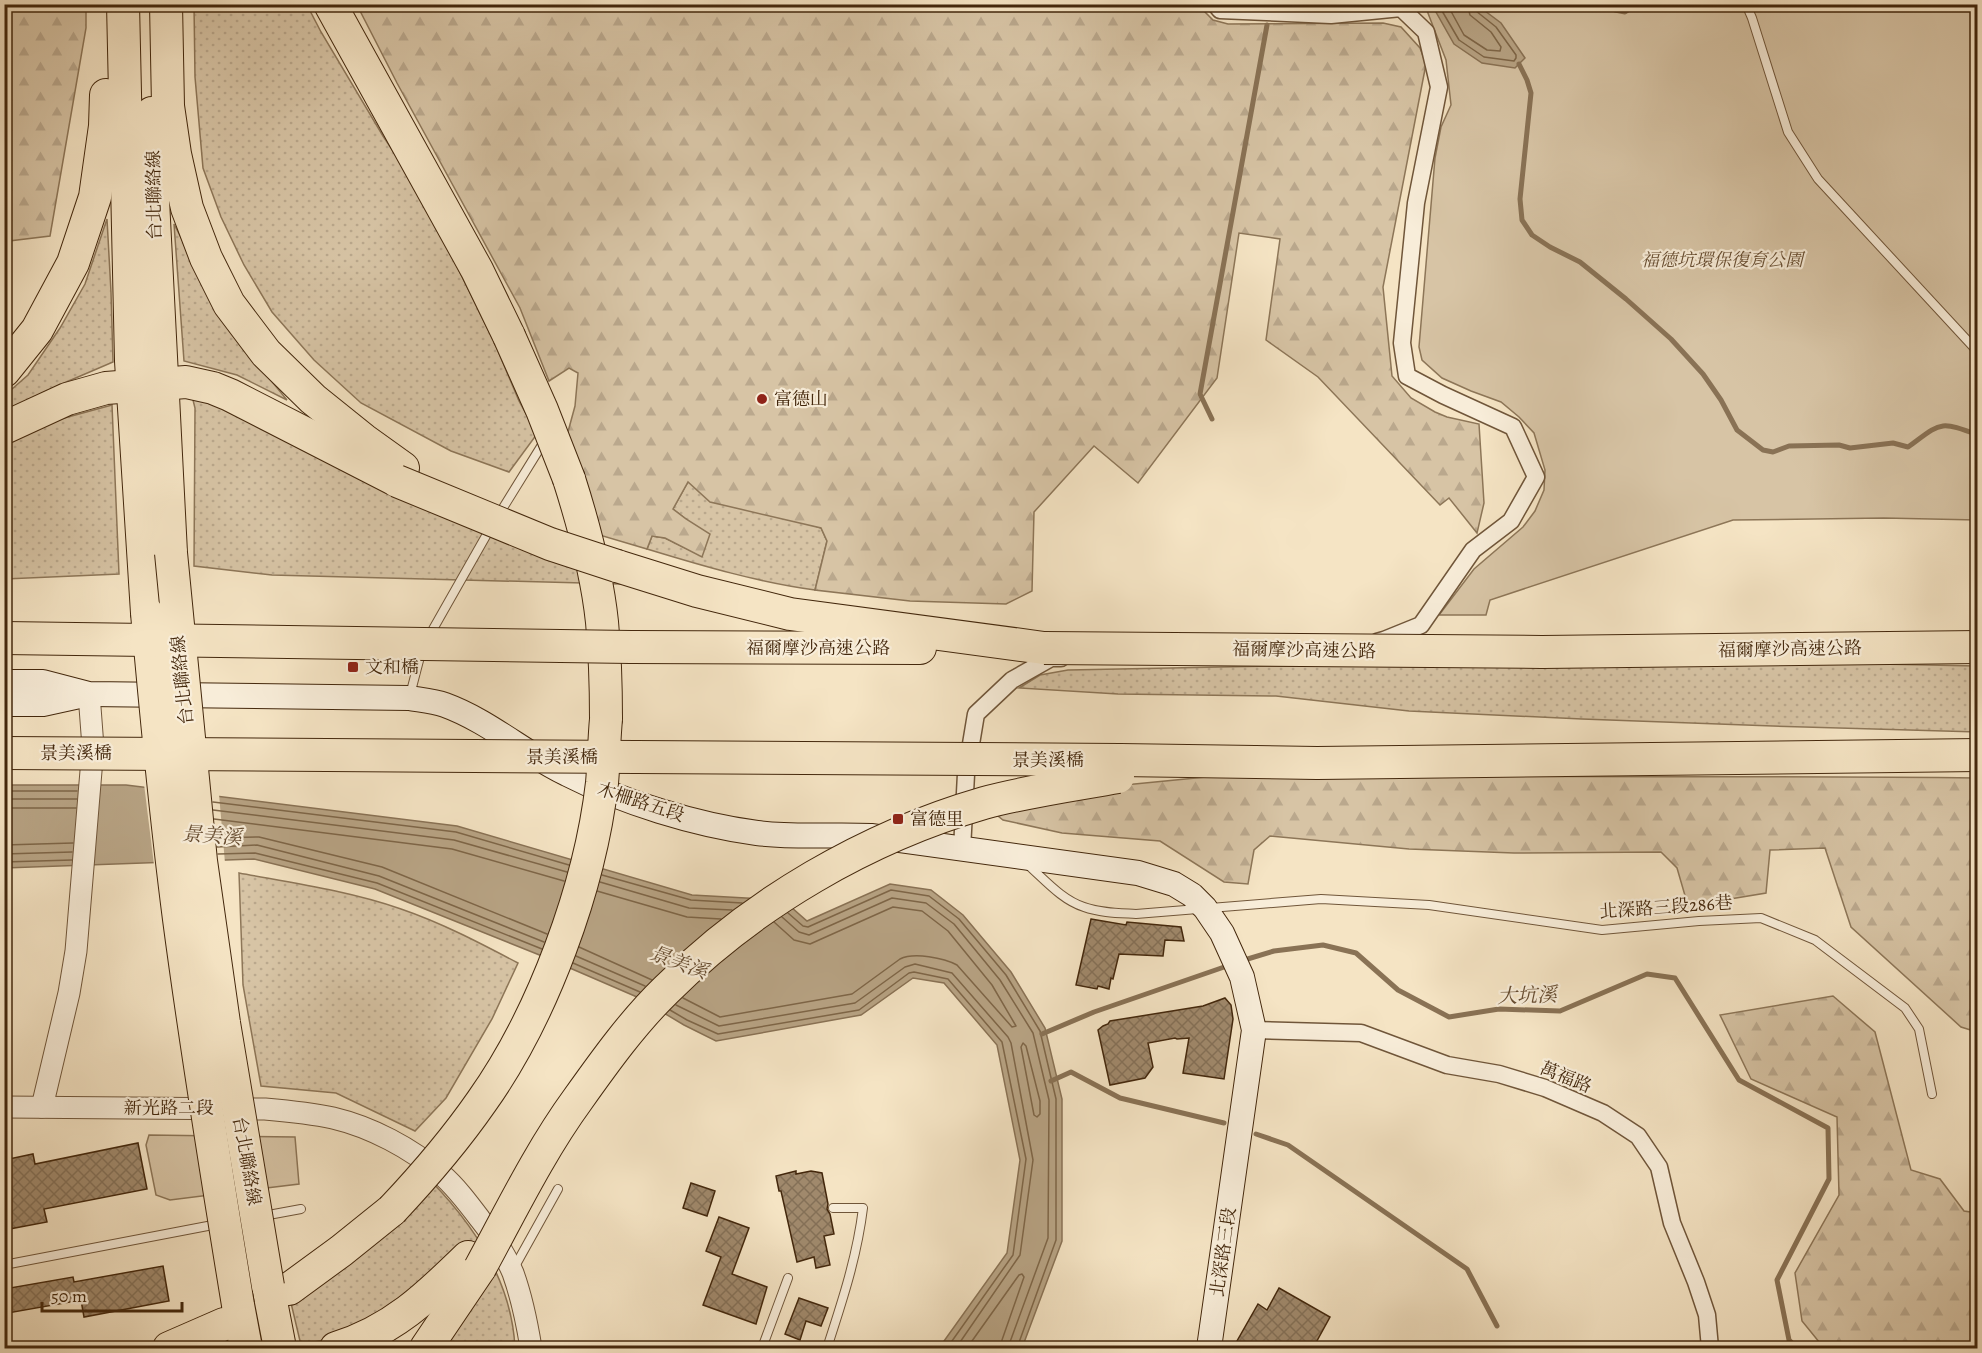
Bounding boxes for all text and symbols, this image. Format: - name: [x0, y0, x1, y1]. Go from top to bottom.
- street label: 台北聯絡線: [141, 150, 167, 240]
- park label: 福德坑環保復育公園: [1641, 248, 1806, 272]
- place label: 富德山: [774, 387, 828, 411]
- marker: 富德山: [755, 392, 769, 406]
- street label: 台北聯絡線: [165, 634, 199, 726]
- street label: 福爾摩沙高速公路: [746, 636, 890, 660]
- street label: 福爾摩沙高速公路: [1718, 636, 1862, 662]
- street label: 福爾摩沙高速公路: [1232, 637, 1376, 663]
- place label: 文和橋: [365, 655, 419, 679]
- marker: 文和橋: [346, 660, 360, 674]
- street label: 景美溪橋: [40, 741, 112, 765]
- street label: 景美溪橋: [526, 745, 598, 769]
- street label: 景美溪橋: [1012, 748, 1084, 772]
- street label: 木柵路五段: [594, 777, 688, 827]
- place label: 富德里: [910, 807, 964, 831]
- marker: 富德里: [891, 812, 905, 826]
- water label: 景美溪: [181, 820, 245, 851]
- street label: 北深路三段286巷: [1599, 890, 1733, 924]
- water label: 景美溪: [646, 940, 714, 986]
- water label: 大坑溪: [1497, 981, 1559, 1010]
- street label: 萬福路: [1536, 1056, 1596, 1098]
- street label: 新光路二段: [124, 1096, 214, 1120]
- street label: 台北聯絡線: [227, 1115, 267, 1207]
- street label: 北深路三段: [1205, 1206, 1241, 1298]
- scale bar: [42, 1275, 182, 1313]
- text: 50 m: [51, 1284, 87, 1308]

